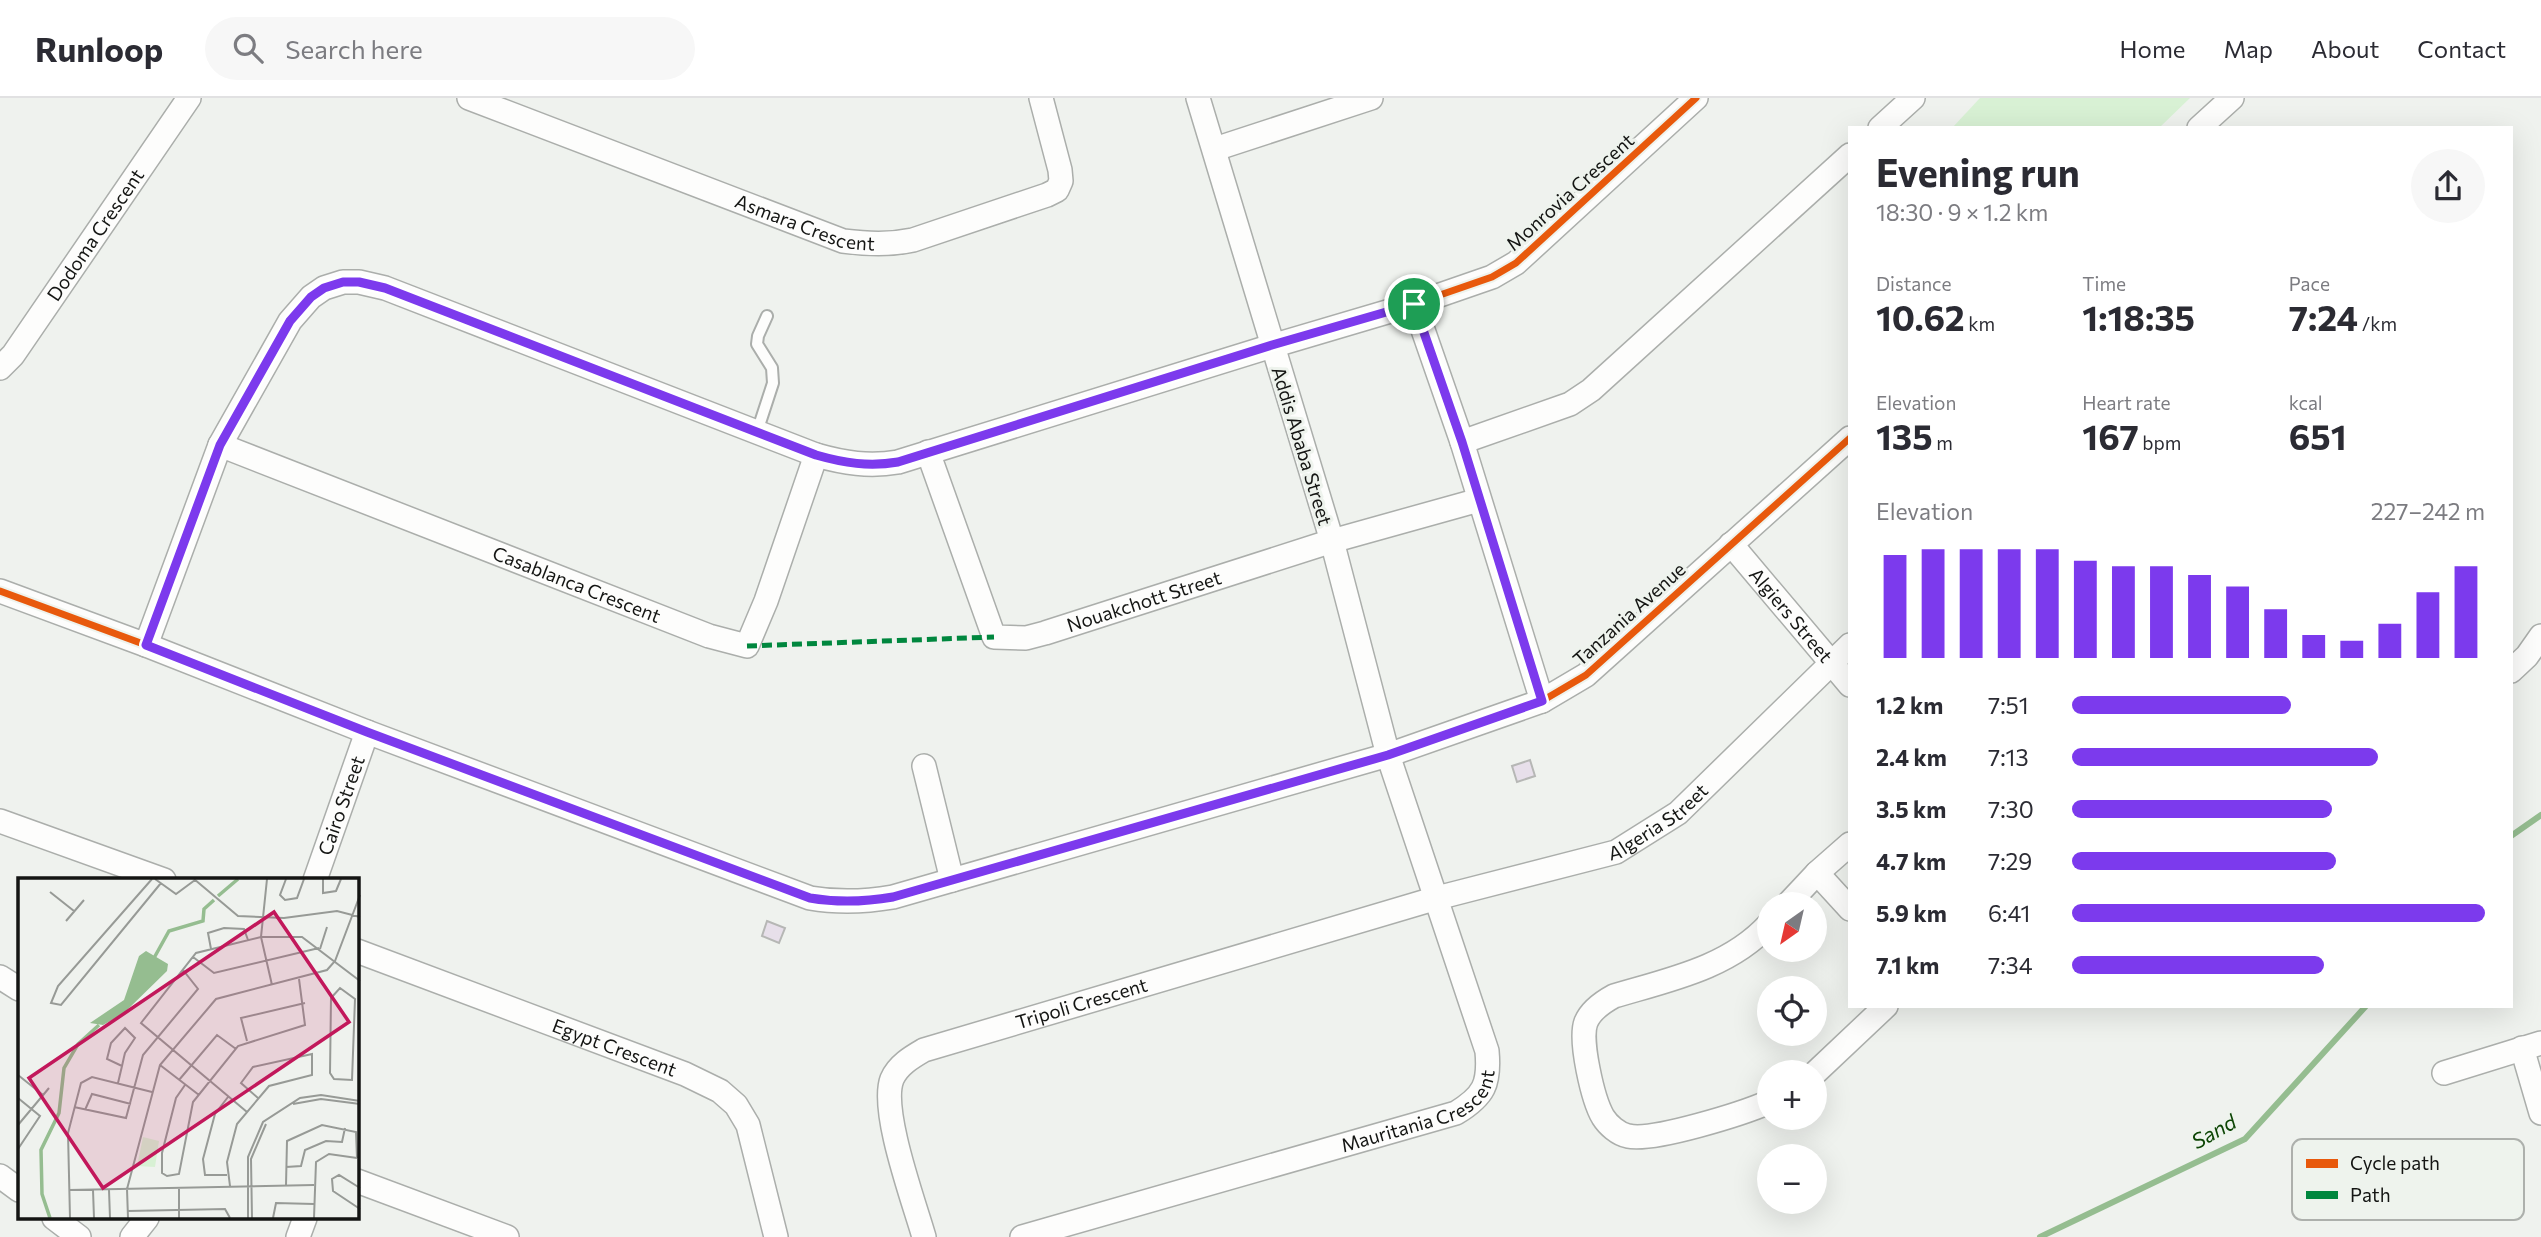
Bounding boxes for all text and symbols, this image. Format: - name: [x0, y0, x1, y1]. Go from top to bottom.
- search box: [205, 17, 695, 80]
- text: Runloop: [35, 28, 163, 69]
- icon: search: [229, 29, 267, 67]
- text: Search here: [285, 33, 423, 64]
- text: Home: [2120, 34, 2186, 63]
- text: Map: [2224, 34, 2273, 63]
- text: About: [2311, 34, 2379, 63]
- text: Contact: [2417, 34, 2506, 63]
- street label: Monrovia Crescent: [1501, 128, 1638, 255]
- text: Evening run: [1876, 148, 2080, 195]
- button: share: [2411, 149, 2485, 223]
- street label: Dodoma Crescent: [42, 164, 148, 305]
- street label: Asmara Crescent: [732, 189, 875, 255]
- text: 18:30 · 9 × 1.2 km: [1876, 198, 2048, 226]
- text: Distance: [1876, 272, 1952, 295]
- text: Time: [2082, 272, 2126, 295]
- text: Pace: [2289, 272, 2330, 295]
- pin: [1384, 274, 1444, 334]
- icon: arrive: [1395, 285, 1433, 323]
- text: 10.62: [1876, 295, 1965, 338]
- text: 1:18:35: [2082, 295, 2195, 338]
- text: 7:24: [2289, 295, 2358, 338]
- text: km: [1965, 312, 1995, 335]
- text: /km: [2358, 312, 2397, 335]
- street label: Addis Ababa Street: [1267, 364, 1338, 528]
- text: Elevation: [1876, 391, 1956, 414]
- text: Heart rate: [2082, 391, 2171, 414]
- text: kcal: [2289, 391, 2323, 414]
- text: 135: [1876, 414, 1933, 457]
- text: 167: [2082, 414, 2139, 457]
- text: 651: [2289, 414, 2347, 457]
- text: m: [1933, 431, 1953, 454]
- text: bpm: [2139, 431, 2181, 454]
- text: Elevation: [1876, 497, 1973, 525]
- text: 227–242 m: [2371, 497, 2485, 525]
- street label: Casablanca Crescent: [490, 541, 664, 627]
- street label: Tanzania Avenue: [1568, 557, 1690, 670]
- street label: Algiers Street: [1745, 563, 1838, 667]
- street label: Nouakchott Street: [1064, 565, 1224, 636]
- text: 1.2 km: [1876, 691, 1943, 719]
- text: 7:51: [1988, 691, 2029, 719]
- text: 2.4 km: [1876, 743, 1947, 771]
- text: 7:13: [1988, 743, 2029, 771]
- street label: Cairo Street: [313, 752, 369, 858]
- street label: Algeria Street: [1606, 778, 1712, 865]
- text: 3.5 km: [1876, 795, 1946, 823]
- text: 7:30: [1988, 795, 2034, 823]
- text: 4.7 km: [1876, 847, 1946, 875]
- text: 7:29: [1988, 847, 2032, 875]
- inset map: [18, 878, 359, 1220]
- north arrow: [1757, 892, 1827, 962]
- map controls: [1757, 892, 1827, 1214]
- text: 5.9 km: [1876, 899, 1947, 927]
- text: 6:41: [1988, 899, 2030, 927]
- text: 7.1 km: [1876, 951, 1939, 979]
- text: 7:34: [1988, 951, 2033, 979]
- street label: Tripoli Crescent: [1013, 972, 1150, 1033]
- button: locate: [1757, 976, 1827, 1046]
- street label: Egypt Crescent: [549, 1013, 680, 1081]
- button: +: [1757, 1060, 1827, 1130]
- street label: Mauritania Crescent: [1338, 1068, 1499, 1156]
- water label: Sand: [2186, 1108, 2241, 1153]
- legend: [2292, 1139, 2524, 1220]
- button: −: [1757, 1144, 1827, 1214]
- text: Cycle path: [2350, 1151, 2440, 1174]
- text: Path: [2350, 1183, 2391, 1206]

